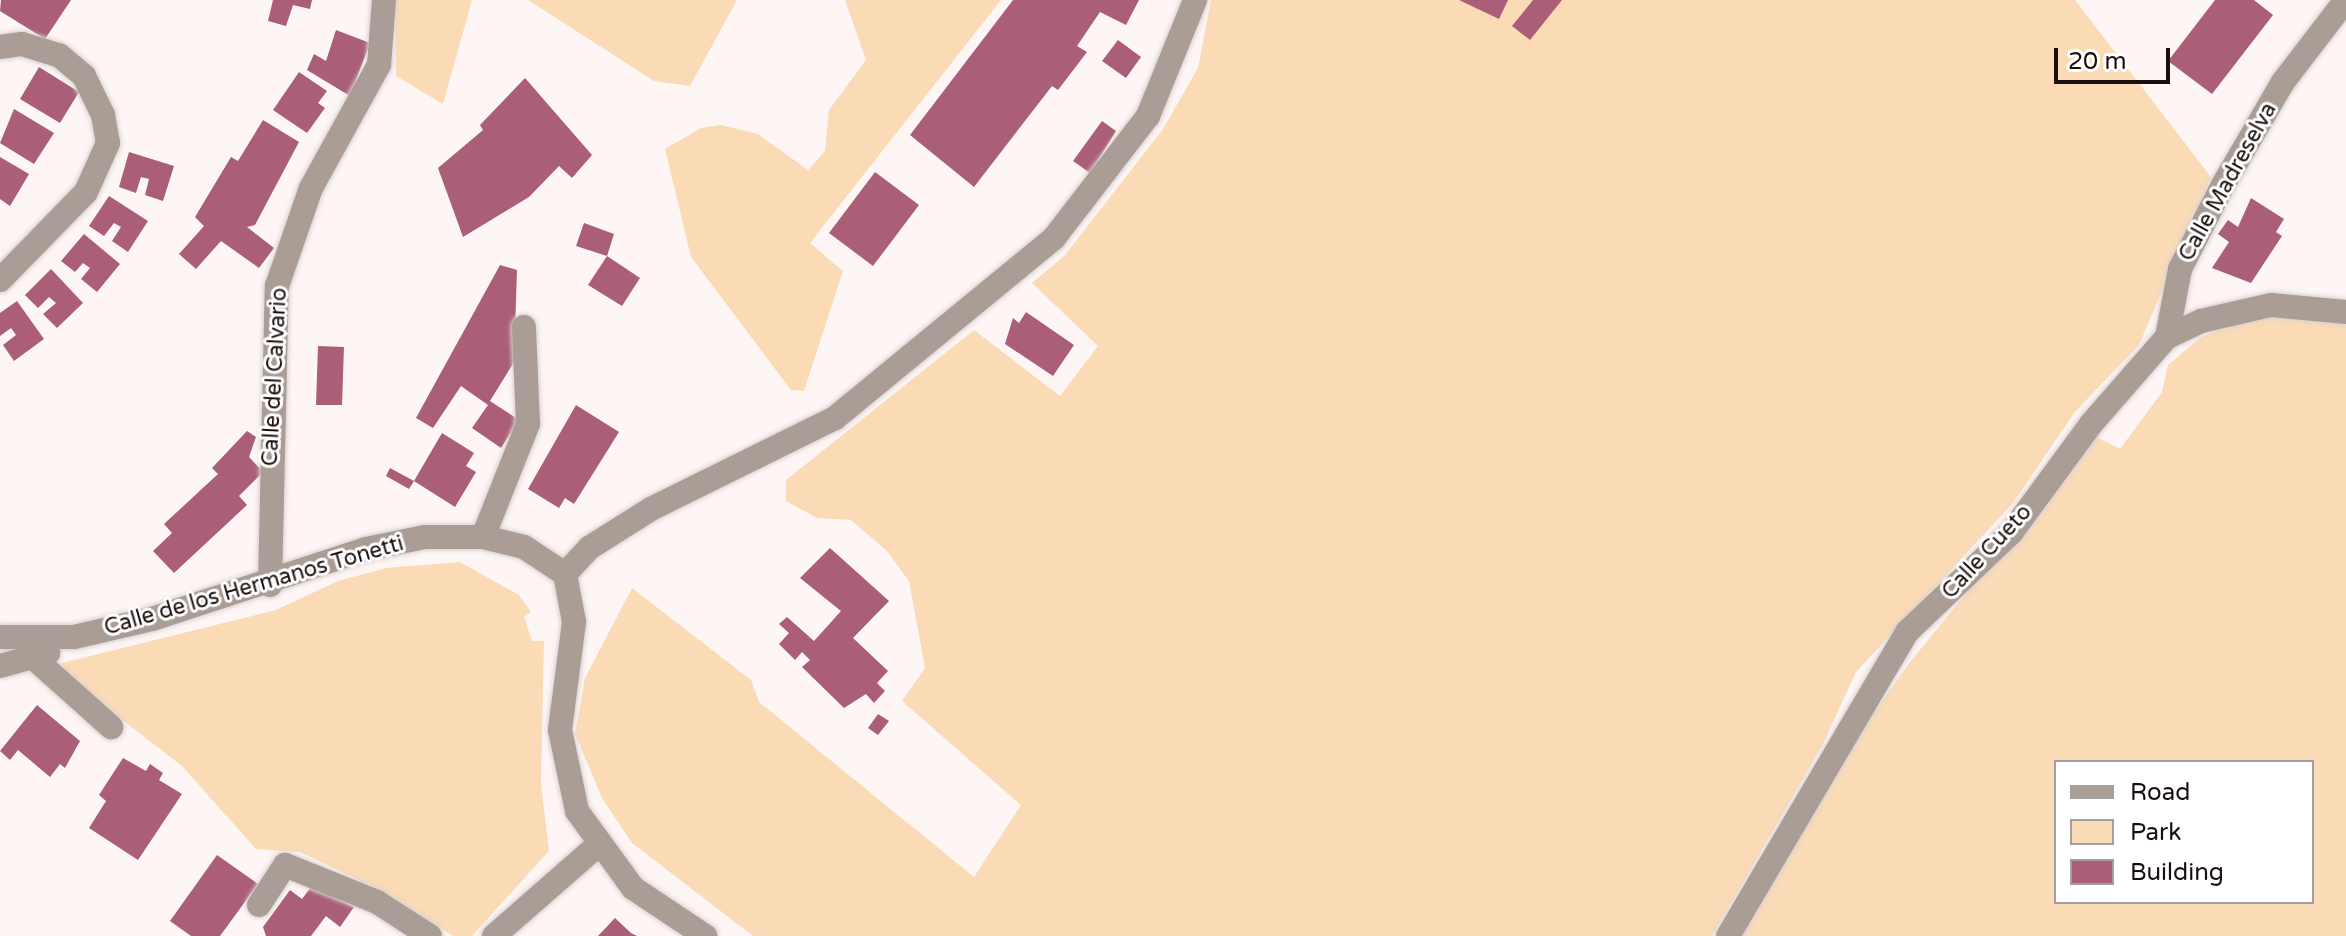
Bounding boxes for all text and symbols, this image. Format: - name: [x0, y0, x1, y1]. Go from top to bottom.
- scale bar: [2058, 32, 2174, 82]
- text: 20 m: [2068, 47, 2126, 76]
- street label: Calle Madreselva: [2173, 98, 2283, 266]
- street label: Calle del Calvario: [257, 287, 293, 467]
- street label: Calle Cueto: [1937, 499, 2037, 605]
- street label: Calle de los Hermanos Tonetti: [101, 531, 407, 641]
- legend: [2054, 760, 2314, 904]
- text: Road: [2130, 778, 2190, 807]
- text: Park: [2130, 818, 2181, 847]
- text: Building: [2130, 858, 2224, 887]

